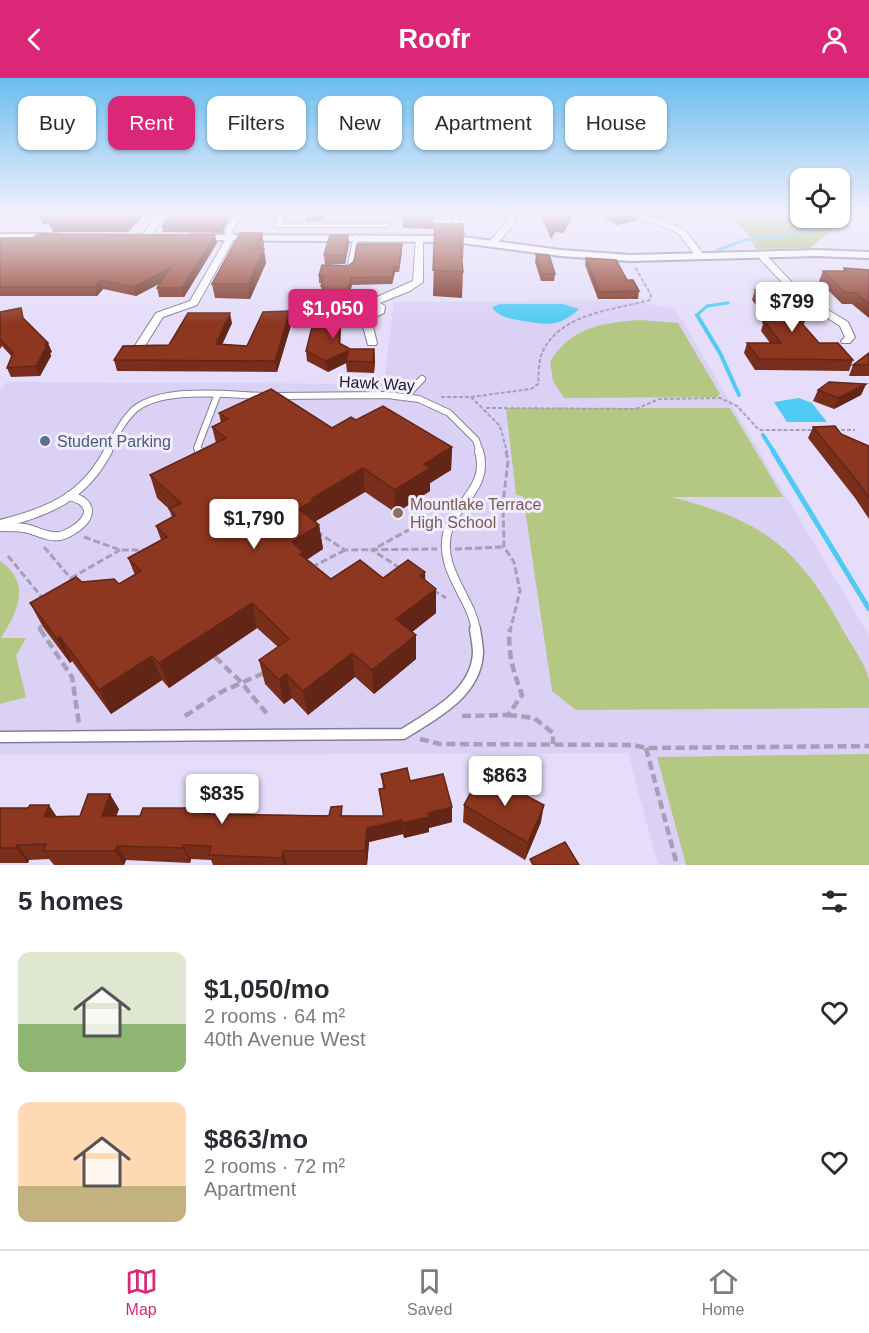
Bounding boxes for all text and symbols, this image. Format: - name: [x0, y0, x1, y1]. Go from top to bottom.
- icon: back: [18, 23, 51, 56]
- icon: person: [818, 23, 851, 56]
- text: Roofr: [399, 24, 470, 54]
- chip: Buy: [18, 96, 96, 150]
- chip: Rent: [108, 96, 195, 150]
- chip: Filters: [207, 96, 306, 150]
- chip: New: [318, 96, 402, 150]
- chip: Apartment: [414, 96, 553, 150]
- chip: House: [565, 96, 667, 150]
- map controls: [790, 168, 850, 228]
- button: locate: [790, 168, 850, 228]
- pin: $799: [756, 282, 828, 333]
- pin: $1,050: [284, 289, 382, 340]
- text: $799: [770, 290, 814, 312]
- text: $1,050: [302, 297, 364, 319]
- street label: Hawk Way: [339, 373, 415, 394]
- place label: Student Parking: [57, 433, 171, 450]
- marker: Student Parking: [38, 434, 52, 448]
- place label: Mountlake Terrace High School: [410, 496, 541, 531]
- pin: $1,790: [205, 499, 303, 550]
- marker: Mountlake Terrace High School: [391, 506, 405, 520]
- text: $1,790: [223, 507, 285, 529]
- pin: $863: [469, 756, 541, 807]
- text: $863: [483, 764, 527, 786]
- pin: $835: [186, 774, 258, 825]
- text: $835: [200, 782, 244, 804]
- icon: filters: [818, 885, 851, 918]
- text: 5 homes: [18, 886, 124, 916]
- text: $1,050/mo: [204, 974, 330, 1004]
- icon: home: [66, 976, 138, 1048]
- icon: heart: [818, 996, 851, 1029]
- text: 2 rooms · 64 m²: [204, 1005, 345, 1027]
- text: 40th Avenue West: [204, 1028, 366, 1050]
- text: $863/mo: [204, 1124, 308, 1154]
- icon: home: [66, 1126, 138, 1198]
- icon: heart: [818, 1146, 851, 1179]
- text: 2 rooms · 72 m²: [204, 1155, 345, 1177]
- text: Apartment: [204, 1178, 296, 1200]
- tab: Map: [125, 1265, 158, 1319]
- tab: Saved: [407, 1265, 452, 1319]
- tab: Home: [702, 1265, 744, 1319]

